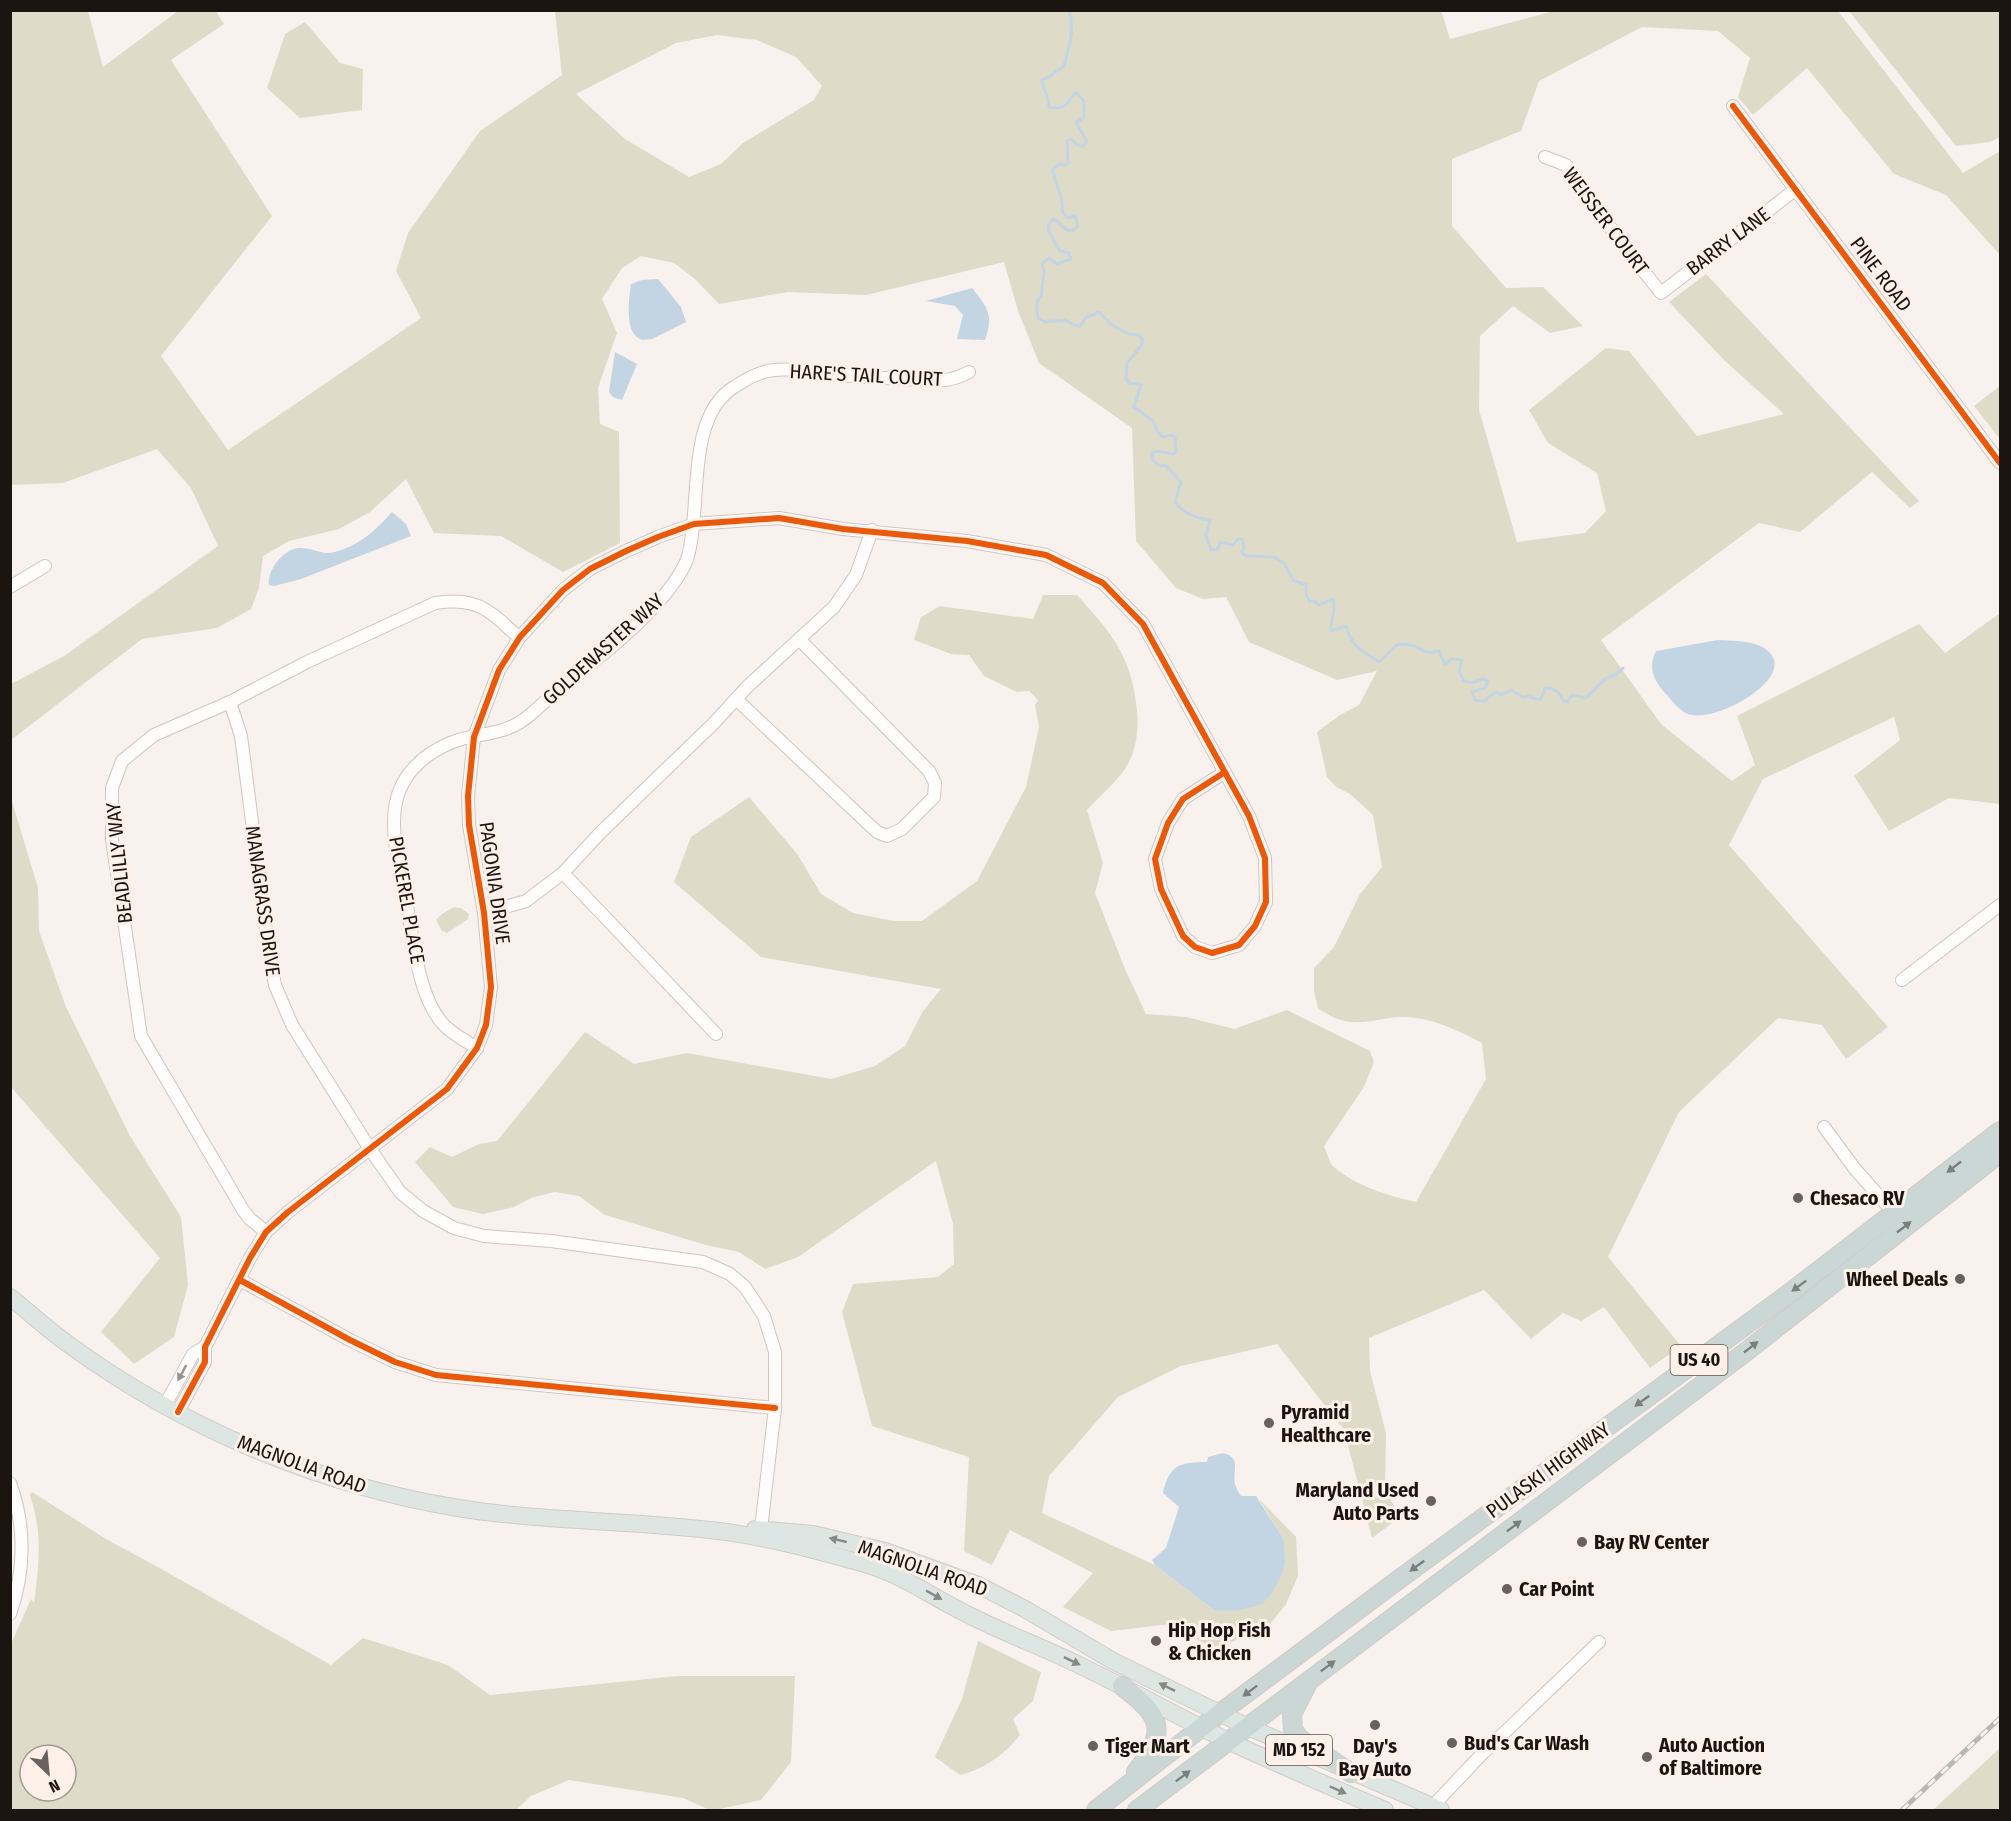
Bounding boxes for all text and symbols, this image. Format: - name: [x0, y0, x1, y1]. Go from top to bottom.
- street label: WEISSER COURT: [1558, 163, 1655, 280]
- street label: BARRY LANE: [1682, 202, 1774, 280]
- street label: PINE ROAD: [1845, 232, 1917, 316]
- street label: HARE'S TAIL COURT: [789, 359, 944, 391]
- street label: GOLDENASTER WAY: [537, 588, 669, 710]
- street label: BEADLILLY WAY: [101, 801, 137, 925]
- street label: PAGONIA DRIVE: [475, 820, 515, 946]
- street label: MANAGRASS DRIVE: [241, 824, 285, 978]
- street label: PICKEREL PLACE: [384, 834, 430, 966]
- one-way arrow: [1946, 1160, 1962, 1173]
- place label: Chesaco RV: [1810, 1186, 1905, 1210]
- marker: Chesaco RV: [1791, 1191, 1805, 1205]
- one-way arrow: [1896, 1221, 1912, 1233]
- place label: Wheel Deals: [1846, 1267, 1948, 1291]
- marker: Wheel Deals: [1953, 1272, 1967, 1286]
- one-way arrow: [1792, 1279, 1807, 1291]
- one-way arrow: [1743, 1341, 1759, 1354]
- road number: US 40: [1670, 1345, 1728, 1375]
- one-way arrow: [177, 1365, 187, 1382]
- one-way arrow: [1635, 1395, 1651, 1407]
- place label: Pyramid Healthcare: [1281, 1400, 1371, 1447]
- marker: Pyramid Healthcare: [1262, 1416, 1276, 1430]
- street label: PULASKI HIGHWAY: [1481, 1417, 1615, 1523]
- street label: MAGNOLIA ROAD: [234, 1430, 370, 1498]
- place label: Maryland Used Auto Parts: [1296, 1478, 1419, 1525]
- marker: Maryland Used Auto Parts: [1424, 1494, 1438, 1508]
- one-way arrow: [1506, 1520, 1522, 1532]
- place label: Bay RV Center: [1594, 1530, 1710, 1554]
- one-way arrow: [829, 1534, 847, 1544]
- street label: MAGNOLIA ROAD: [855, 1535, 991, 1601]
- marker: Bay RV Center: [1575, 1535, 1589, 1549]
- one-way arrow: [1410, 1560, 1426, 1572]
- place label: Car Point: [1519, 1577, 1595, 1601]
- marker: Car Point: [1500, 1582, 1514, 1596]
- one-way arrow: [926, 1590, 943, 1600]
- place label: Hip Hop Fish & Chicken: [1168, 1618, 1271, 1665]
- marker: Hip Hop Fish & Chicken: [1149, 1634, 1163, 1648]
- one-way arrow: [1063, 1657, 1080, 1666]
- one-way arrow: [1321, 1661, 1336, 1673]
- one-way arrow: [1159, 1683, 1176, 1692]
- one-way arrow: [1242, 1684, 1257, 1696]
- marker: Day's Bay Auto: [1368, 1718, 1382, 1732]
- place label: Bud's Car Wash: [1464, 1731, 1589, 1755]
- place label: Auto Auction of Baltimore: [1658, 1733, 1765, 1780]
- place label: Tiger Mart: [1105, 1734, 1191, 1758]
- place label: Day's Bay Auto: [1338, 1734, 1412, 1781]
- road number: MD 152: [1266, 1735, 1332, 1765]
- marker: Bud's Car Wash: [1445, 1736, 1459, 1750]
- marker: Tiger Mart: [1086, 1739, 1100, 1753]
- north arrow: [18, 1743, 78, 1803]
- marker: Auto Auction of Baltimore: [1640, 1750, 1654, 1764]
- one-way arrow: [1176, 1770, 1191, 1782]
- text: N: [46, 1775, 63, 1797]
- one-way arrow: [1329, 1786, 1347, 1795]

